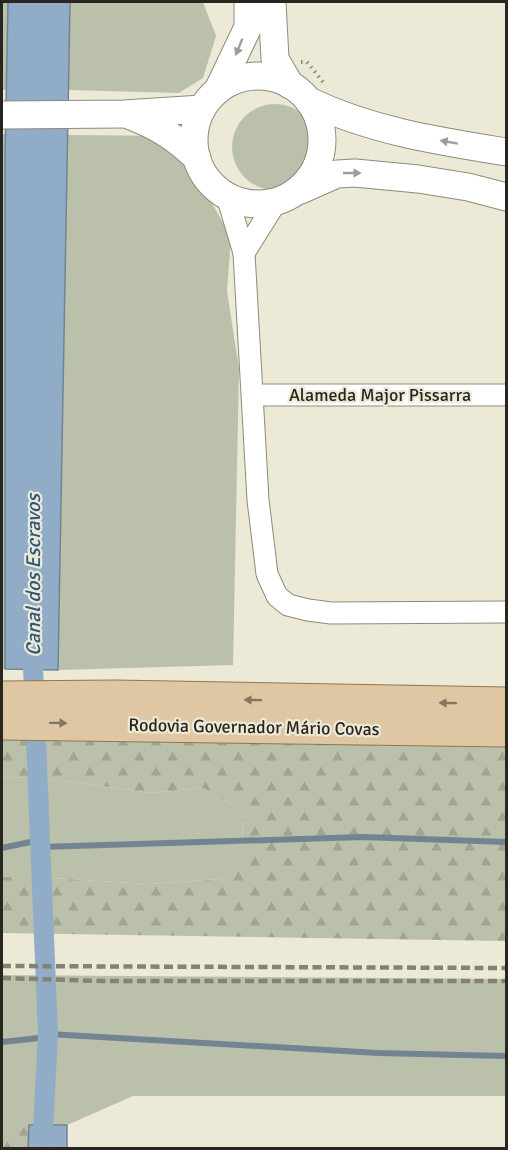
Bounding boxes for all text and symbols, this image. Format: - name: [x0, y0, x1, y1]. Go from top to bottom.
- one-way arrow: [234, 39, 244, 57]
- one-way arrow: [439, 138, 458, 147]
- one-way arrow: [342, 168, 361, 178]
- street label: Alameda Major Pissarra: [289, 384, 471, 406]
- water label: Canal dos Escravos: [21, 492, 46, 656]
- one-way arrow: [244, 695, 263, 704]
- one-way arrow: [439, 698, 458, 708]
- street label: Rodovia Governador Mário Covas: [128, 714, 380, 740]
- one-way arrow: [49, 719, 68, 728]

